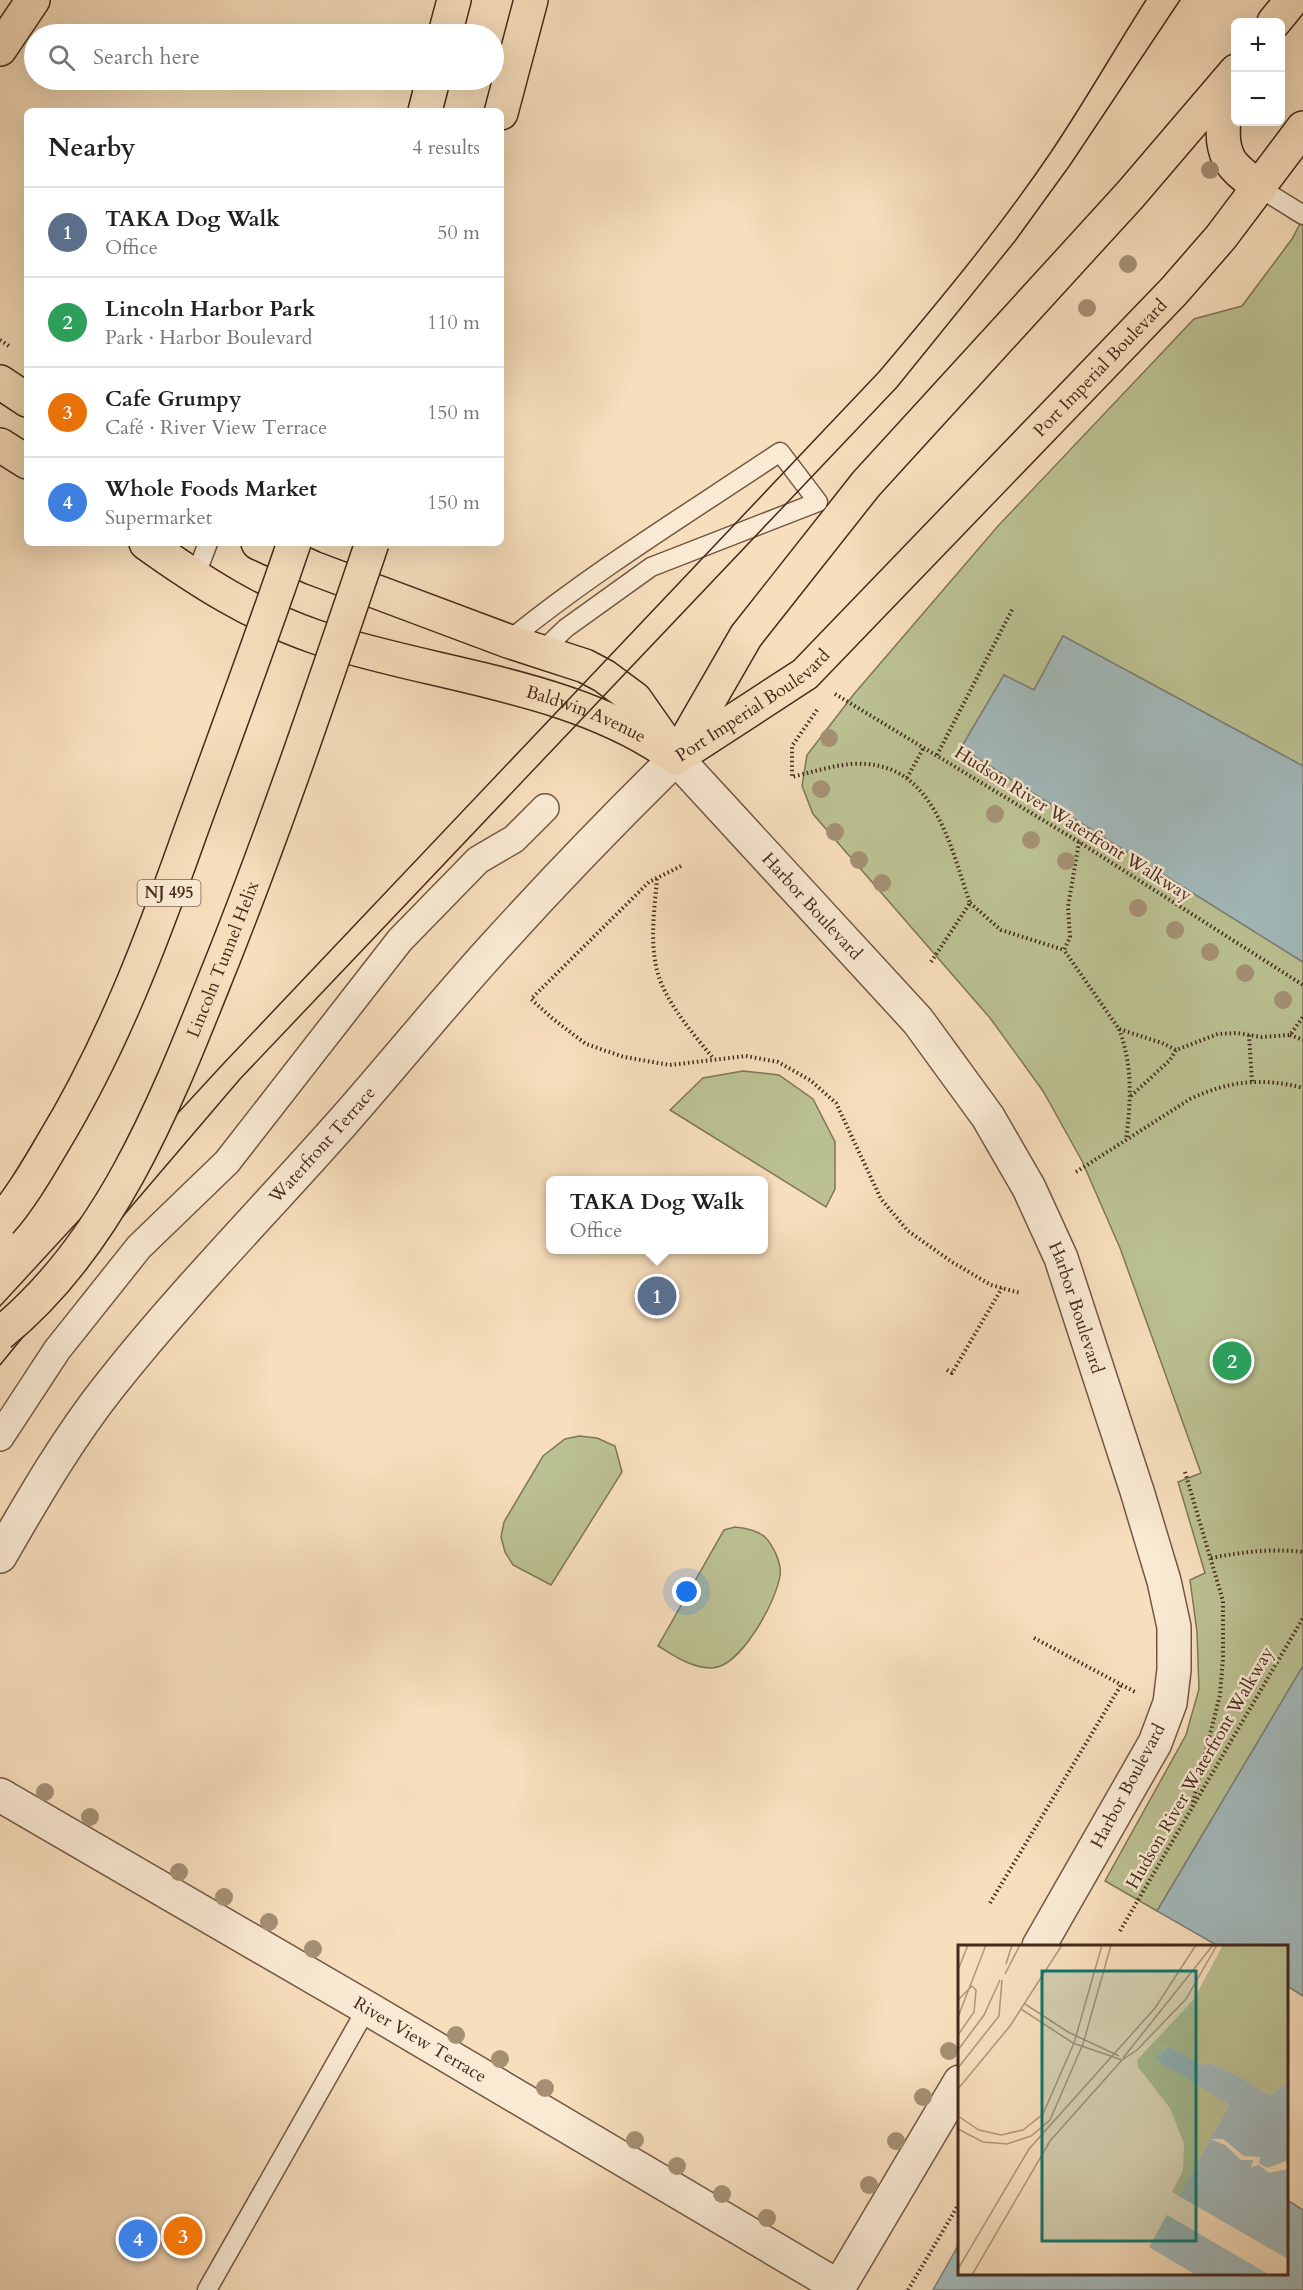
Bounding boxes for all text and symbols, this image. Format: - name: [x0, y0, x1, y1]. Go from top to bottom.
- map controls: [1231, 18, 1285, 126]
- button: +: [1231, 18, 1285, 72]
- search box: [24, 24, 504, 90]
- icon: search: [45, 41, 78, 74]
- text: Search here: [93, 42, 200, 72]
- button: −: [1231, 72, 1285, 126]
- text: Nearby: [48, 130, 136, 165]
- text: 4 results: [412, 134, 480, 161]
- text: TAKA Dog Walk: [105, 204, 280, 234]
- text: 1: [62, 219, 73, 246]
- text: 50 m: [437, 219, 480, 246]
- text: Office: [105, 234, 158, 261]
- street label: Port Imperial Boulevard: [1027, 293, 1173, 443]
- text: Lincoln Harbor Park: [105, 294, 316, 324]
- text: 2: [62, 309, 73, 336]
- text: 110 m: [427, 309, 480, 336]
- text: Park · Harbor Boulevard: [105, 324, 312, 351]
- text: Cafe Grumpy: [105, 384, 241, 414]
- text: 3: [62, 399, 73, 426]
- text: 150 m: [427, 399, 480, 426]
- text: Café · River View Terrace: [105, 414, 327, 441]
- text: Whole Foods Market: [105, 474, 317, 504]
- text: 4: [62, 489, 73, 516]
- text: 150 m: [427, 489, 480, 516]
- text: Supermarket: [105, 504, 212, 531]
- street label: Port Imperial Boulevard: [670, 643, 836, 768]
- street label: Baldwin Avenue: [523, 679, 651, 749]
- street label: Hudson River Waterfront Walkway: [949, 740, 1197, 908]
- street label: Harbor Boulevard: [756, 847, 868, 965]
- street label: Lincoln Tunnel Helix: [180, 877, 265, 1041]
- road number: NJ 495: [138, 880, 201, 906]
- street label: Waterfront Terrace: [262, 1081, 381, 1209]
- popup: [546, 1176, 768, 1254]
- text: TAKA Dog Walk: [570, 1187, 744, 1217]
- text: Office: [570, 1217, 622, 1244]
- street label: Harbor Boulevard: [1043, 1237, 1110, 1377]
- pin: 1: [638, 1274, 676, 1318]
- pin: 2: [1212, 1338, 1252, 1384]
- your location: [672, 1577, 701, 1606]
- street label: Hudson River Waterfront Walkway: [1120, 1642, 1280, 1894]
- street label: Harbor Boulevard: [1085, 1719, 1172, 1853]
- inset map: [958, 1945, 1288, 2275]
- street label: River View Terrace: [349, 1990, 491, 2088]
- pin: 3: [164, 2214, 202, 2258]
- pin: 4: [118, 2216, 158, 2262]

